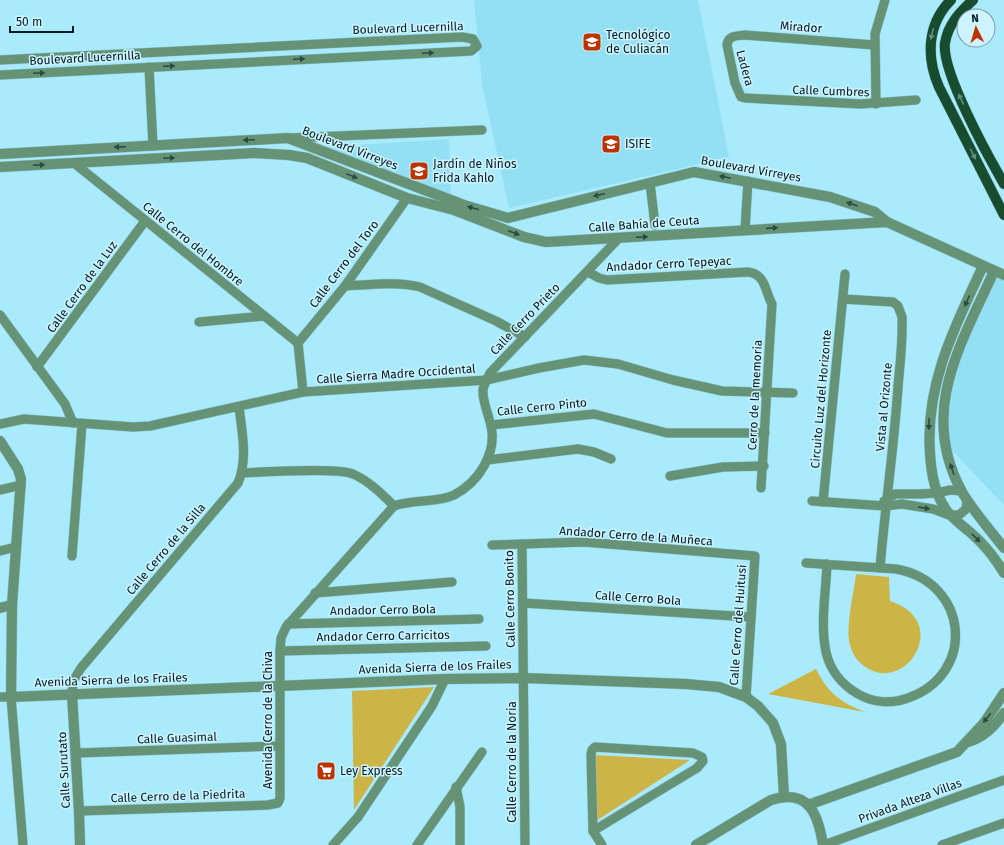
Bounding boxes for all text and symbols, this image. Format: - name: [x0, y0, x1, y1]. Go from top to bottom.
- scale bar: [10, 8, 73, 34]
- north arrow: [956, 8, 996, 48]
- text: N: [971, 12, 979, 25]
- text: 50 m: [16, 15, 42, 29]
- street label: Boulevard Lucernilla: [352, 19, 464, 37]
- street label: Mirador: [779, 19, 823, 35]
- place label: Tecnológico de Culiacán: [606, 28, 670, 56]
- one-way arrow: [929, 28, 935, 40]
- school or university icon: Tecnológico de Culiacán: [581, 31, 603, 53]
- street label: Boulevard Lucernilla: [29, 48, 141, 68]
- street label: Ladera: [733, 48, 757, 88]
- one-way arrow: [422, 50, 435, 56]
- one-way arrow: [293, 56, 305, 63]
- one-way arrow: [163, 63, 176, 69]
- one-way arrow: [33, 69, 45, 76]
- street label: Calle Cumbres: [792, 83, 870, 99]
- one-way arrow: [958, 93, 964, 104]
- street label: Boulevard Virreyes: [300, 123, 400, 173]
- school or university icon: ISIFE: [600, 133, 622, 155]
- one-way arrow: [243, 137, 255, 144]
- place label: ISIFE: [625, 137, 651, 151]
- one-way arrow: [114, 144, 126, 151]
- one-way arrow: [970, 148, 976, 160]
- street label: Boulevard Virreyes: [700, 153, 803, 185]
- one-way arrow: [163, 154, 175, 161]
- place label: Jardín de Niños Frida Kahlo: [433, 157, 517, 185]
- school or university icon: Jardín de Niños Frida Kahlo: [408, 160, 430, 182]
- one-way arrow: [33, 162, 45, 169]
- one-way arrow: [346, 173, 357, 179]
- one-way arrow: [719, 173, 732, 179]
- one-way arrow: [592, 193, 605, 199]
- street label: Calle Cerro del Hombre: [140, 199, 246, 289]
- one-way arrow: [846, 201, 858, 207]
- one-way arrow: [466, 205, 478, 211]
- street label: Calle Bahía de Ceuta: [588, 213, 700, 235]
- street label: Calle Cerro del Toro: [306, 217, 382, 311]
- one-way arrow: [766, 225, 778, 232]
- one-way arrow: [508, 231, 520, 237]
- one-way arrow: [636, 234, 649, 240]
- street label: Calle Cerro de la Luz: [44, 238, 120, 336]
- street label: Andador Cerro Tepeyac: [606, 254, 732, 274]
- street label: Calle Cerro Prieto: [487, 280, 563, 358]
- one-way arrow: [964, 296, 970, 307]
- street label: Circuito Luz del Horizonte: [808, 329, 834, 469]
- street label: Cerro de la memoria: [745, 339, 765, 451]
- street label: Calle Sierra Madre Occidental: [316, 361, 477, 387]
- street label: Vista al Orizonte: [873, 362, 895, 452]
- street label: Calle Cerro Pinto: [496, 395, 588, 419]
- one-way arrow: [926, 418, 933, 430]
- one-way arrow: [949, 463, 955, 475]
- street label: Calle Cerro de la Silla: [124, 500, 208, 598]
- one-way arrow: [918, 505, 930, 511]
- street label: Andador Cerro de la Muñeca: [559, 524, 713, 548]
- one-way arrow: [971, 533, 981, 543]
- street label: Calle Cerro Bonito: [502, 550, 518, 648]
- street label: Calle Cerro del Huitusi: [727, 564, 749, 686]
- street label: Calle Cerro Bola: [595, 588, 681, 608]
- street label: Andador Cerro Bola: [330, 602, 436, 618]
- street label: Andador Cerro Carricitos: [316, 628, 450, 644]
- street label: Avenida Cerro de la Chiva: [261, 651, 275, 789]
- street label: Avenida Sierra de los Frailes: [358, 657, 512, 677]
- street label: Avenida Sierra de los Frailes: [34, 670, 188, 690]
- street label: Calle Cerro de la Noria: [505, 701, 519, 823]
- one-way arrow: [983, 713, 991, 724]
- street label: Calle Guasimal: [137, 730, 218, 746]
- street label: Calle Surutato: [55, 731, 73, 809]
- supermarket icon: Ley Express: [315, 760, 337, 782]
- place label: Ley Express: [340, 764, 403, 778]
- street label: Privada Alteza Villas: [857, 776, 964, 826]
- street label: Calle Cerro de la Piedrita: [110, 787, 246, 805]

